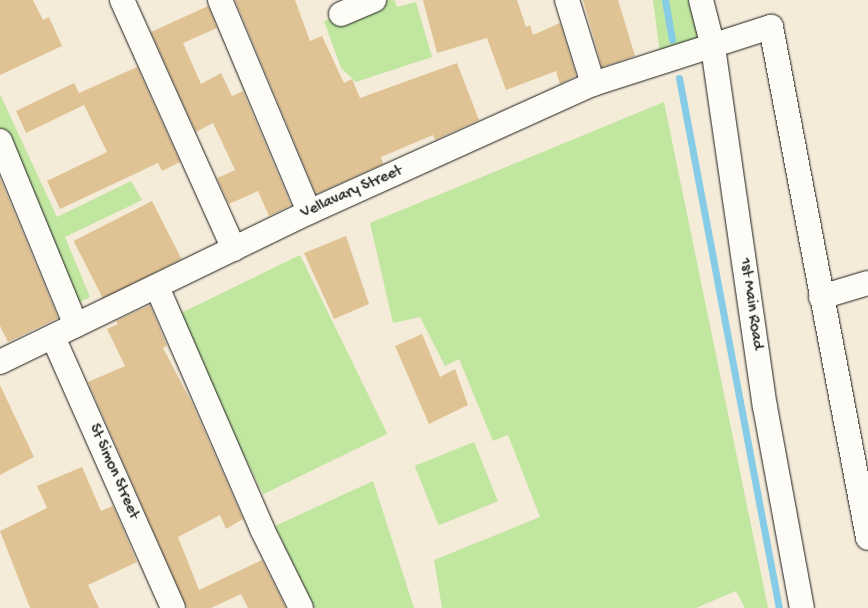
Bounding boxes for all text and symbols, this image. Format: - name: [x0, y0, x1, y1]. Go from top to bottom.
- street label: Vellavary Street: [298, 162, 406, 224]
- street label: 1st Main Road: [734, 257, 766, 351]
- street label: St Simon Street: [83, 421, 143, 523]

